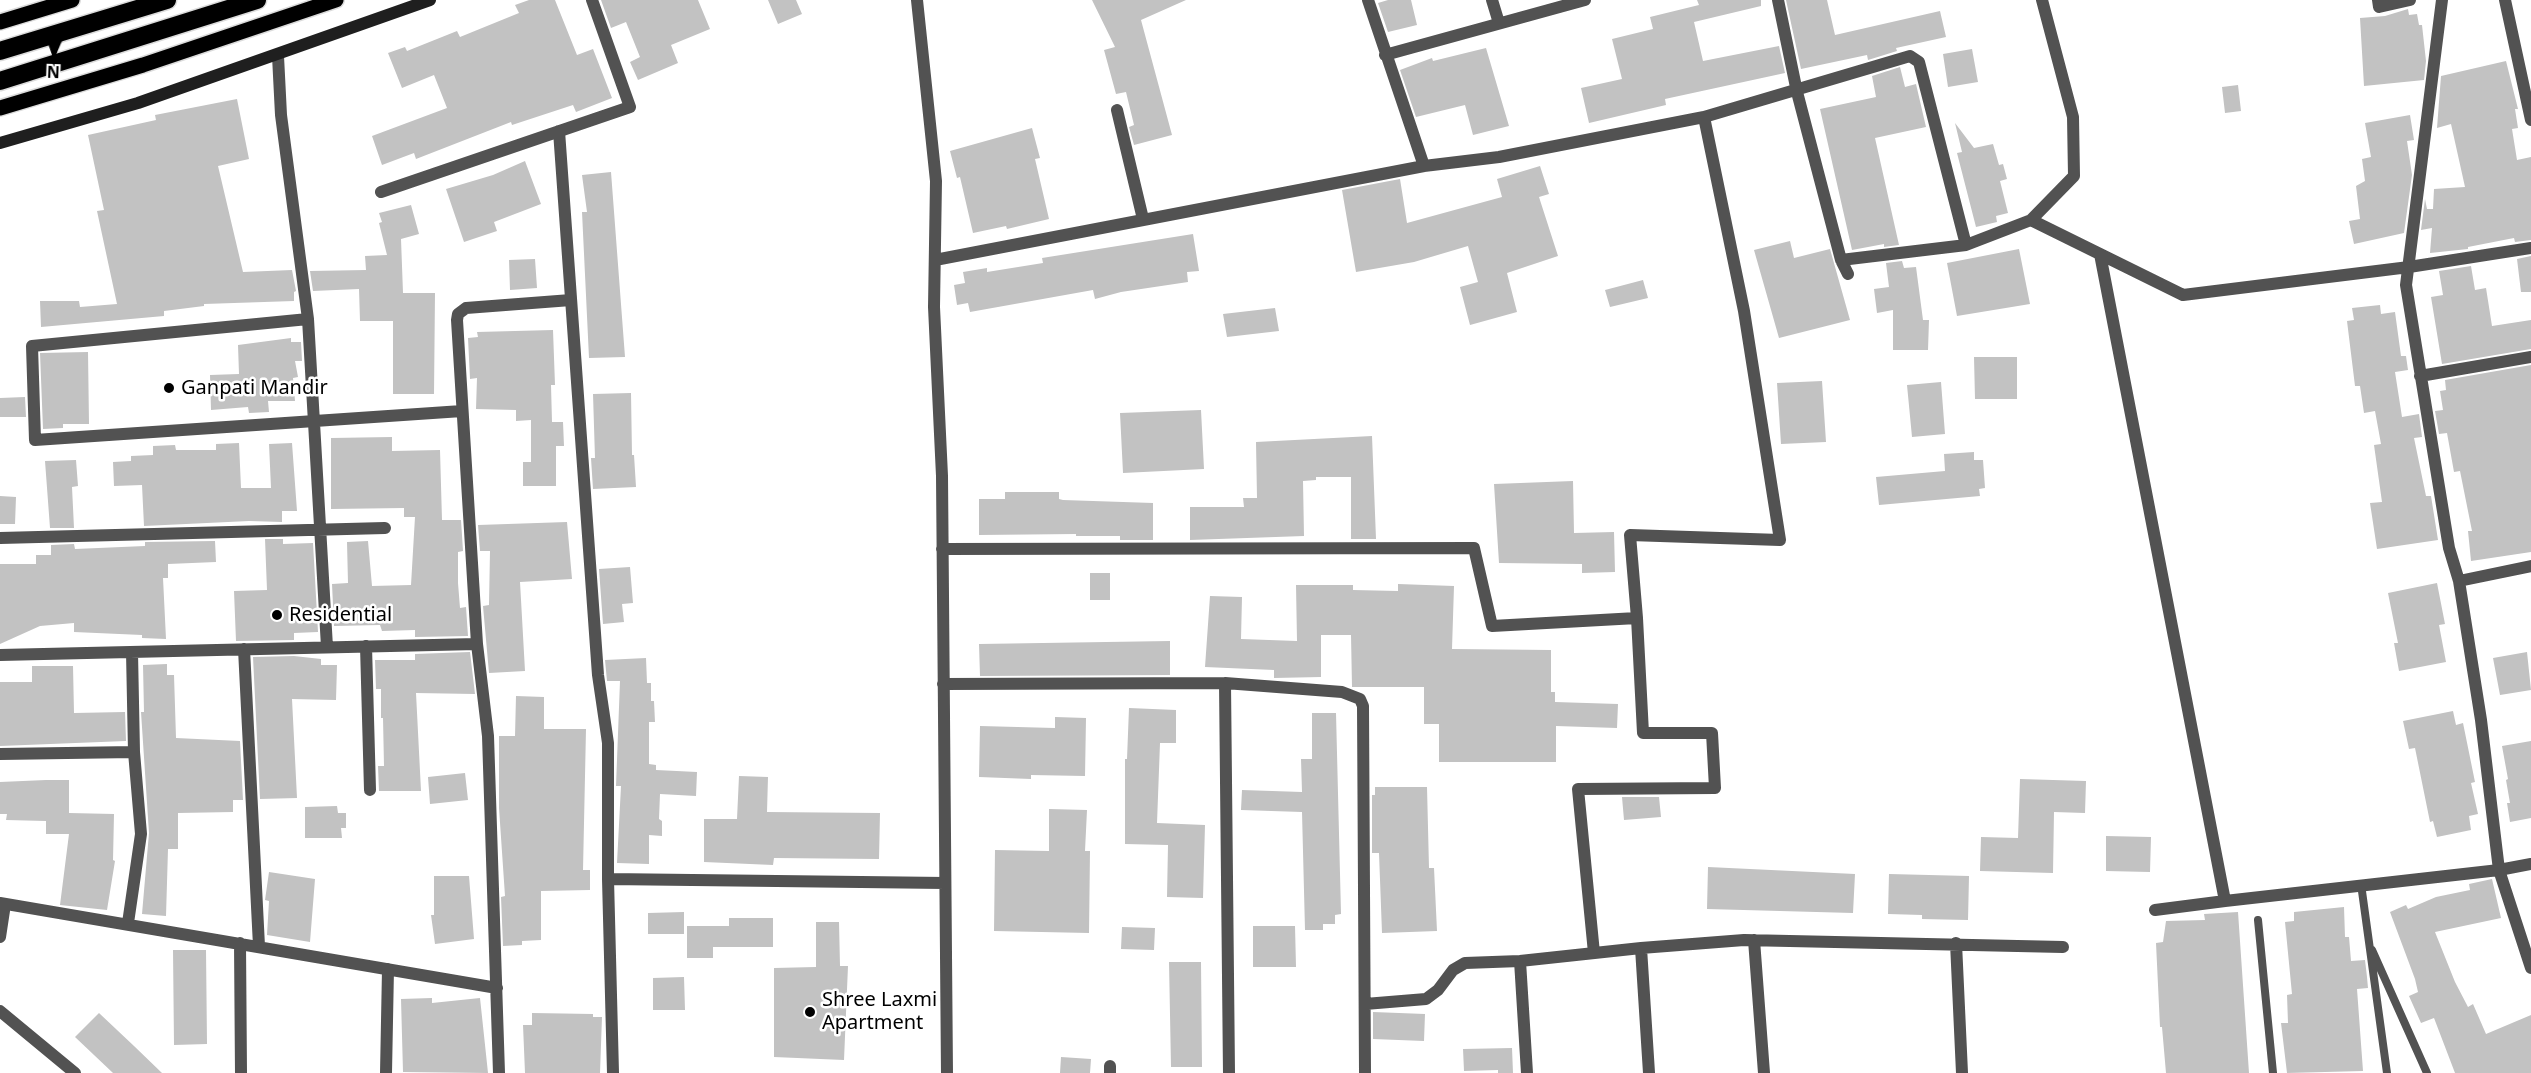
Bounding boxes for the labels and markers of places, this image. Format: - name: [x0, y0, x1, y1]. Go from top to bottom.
- place label: Ganpati Mandir: [181, 376, 328, 400]
- marker: Ganpati Mandir: [162, 381, 176, 395]
- place label: Residential: [289, 603, 392, 627]
- marker: Residential: [270, 608, 284, 622]
- place label: Shree Laxmi Apartment: [822, 988, 937, 1035]
- marker: Shree Laxmi Apartment: [803, 1005, 817, 1019]

